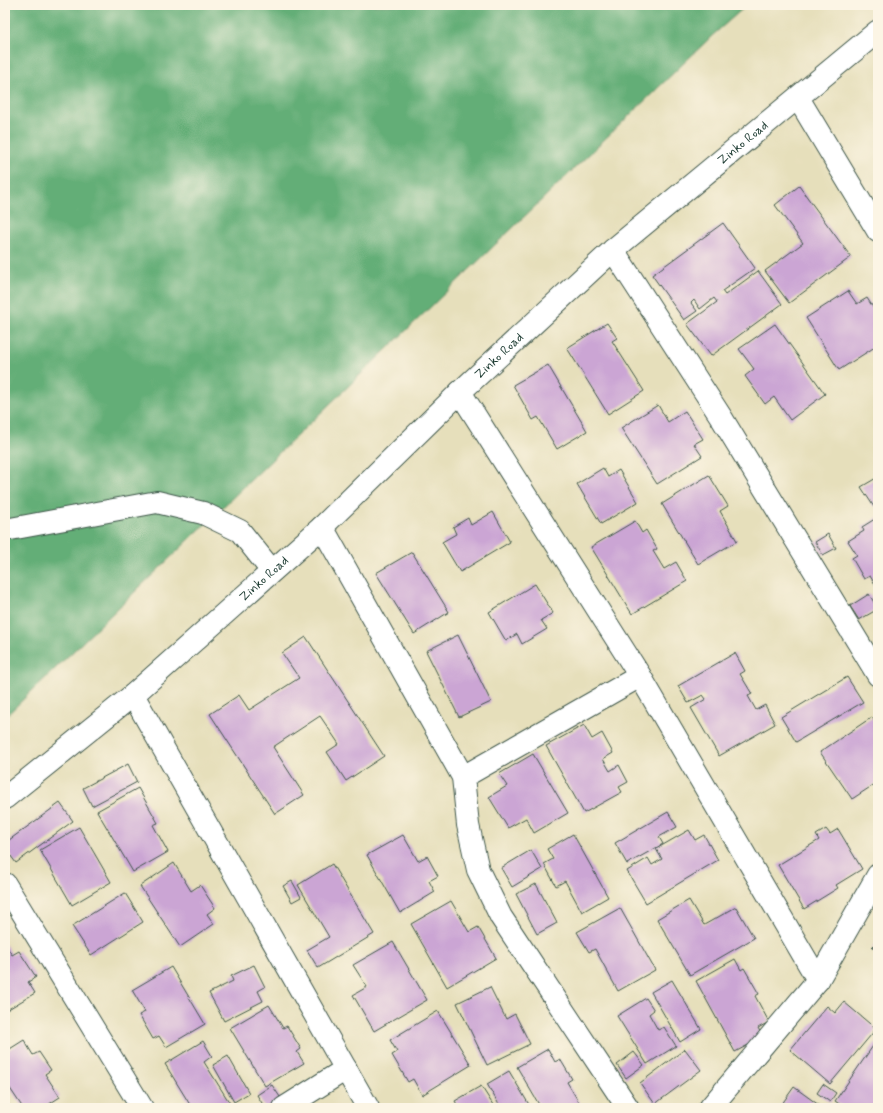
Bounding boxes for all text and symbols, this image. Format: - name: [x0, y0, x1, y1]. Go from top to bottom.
- street label: Zinko Road: [714, 117, 772, 169]
- street label: Zinko Road: [471, 329, 527, 383]
- street label: Zinko Road: [235, 552, 292, 605]

